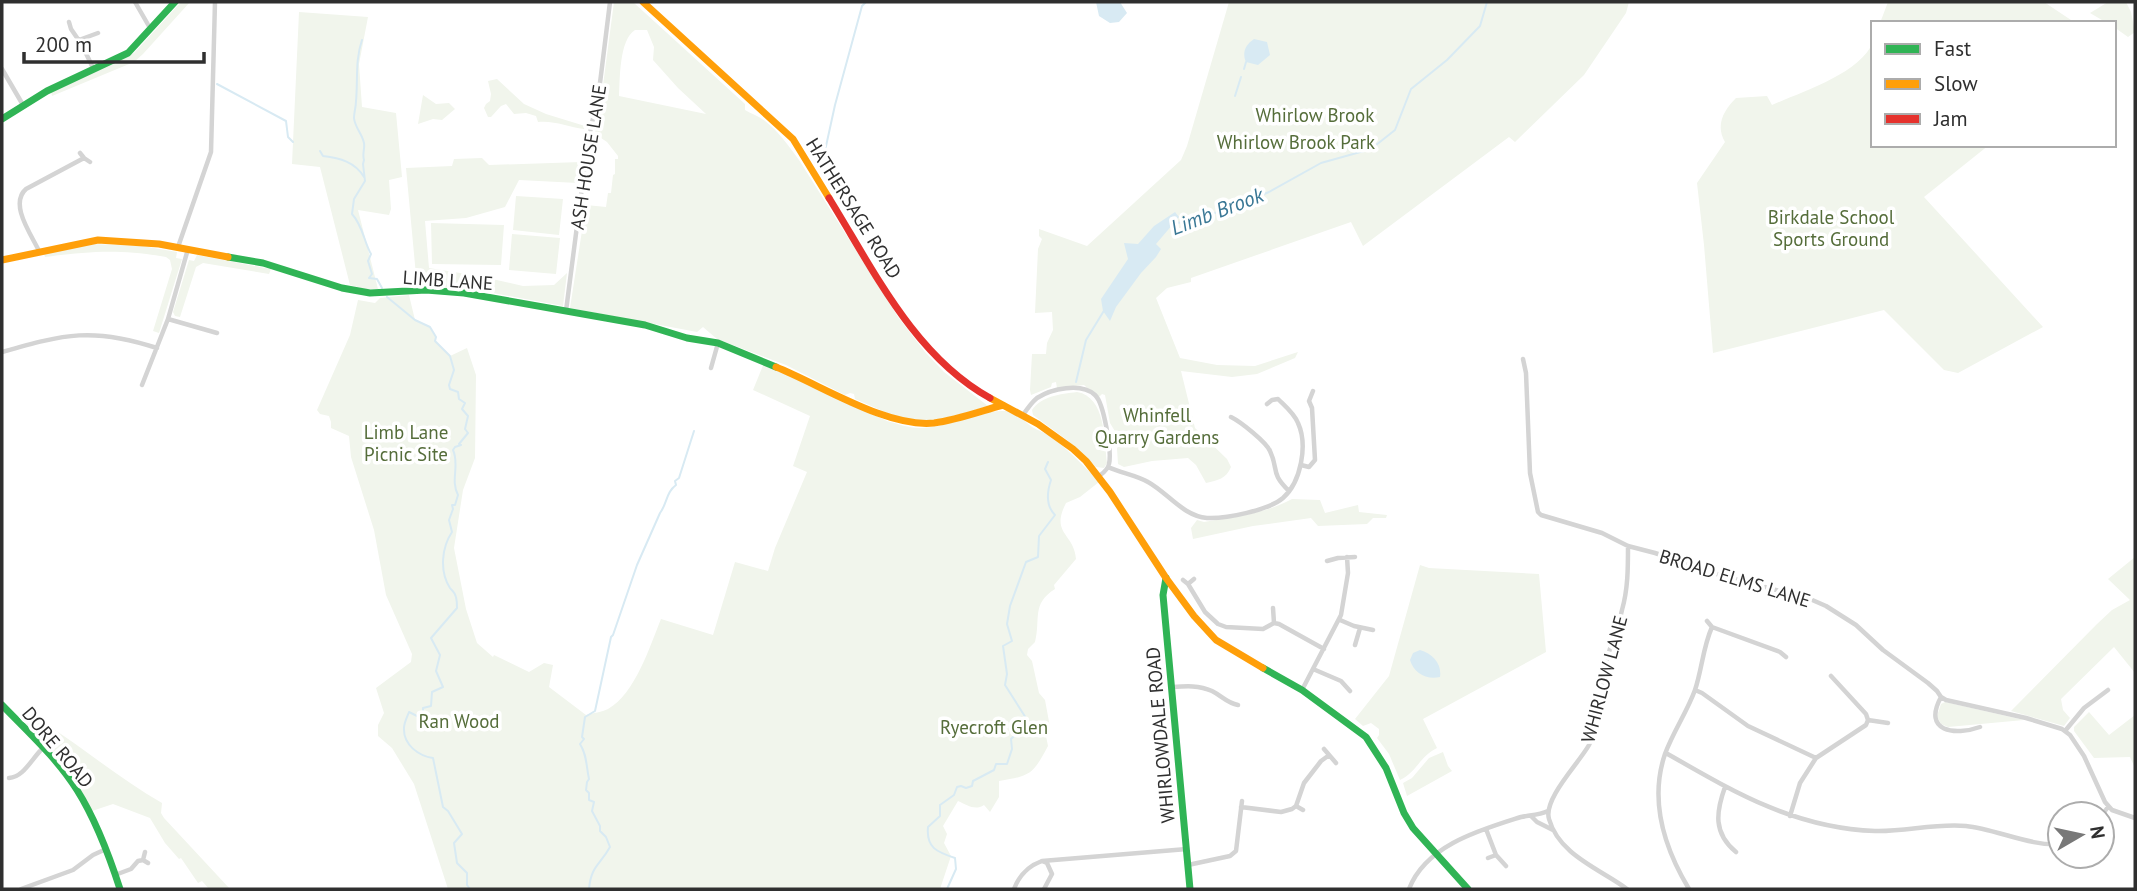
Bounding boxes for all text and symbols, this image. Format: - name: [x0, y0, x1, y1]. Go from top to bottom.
- scale bar: [24, 21, 205, 65]
- legend: [1871, 21, 2116, 147]
- text: 200 m: [35, 31, 92, 58]
- text: Fast: [1934, 35, 1971, 62]
- text: Slow: [1934, 70, 1978, 97]
- street label: ASH HOUSE LANE: [565, 83, 611, 231]
- park label: Whirlow Brook: [1256, 103, 1374, 127]
- text: Jam: [1933, 105, 1968, 132]
- park label: Whirlow Brook Park: [1217, 130, 1375, 154]
- street label: HATHERSAGE ROAD: [801, 133, 907, 283]
- water label: Limb Brook: [1167, 180, 1269, 241]
- park label: Birkdale School Sports Ground: [1768, 205, 1895, 251]
- street label: LIMB LANE: [402, 265, 494, 295]
- park label: Whinfell Quarry Gardens: [1095, 403, 1219, 449]
- park label: Limb Lane Picnic Site: [364, 420, 448, 466]
- street label: BROAD ELMS LANE: [1656, 544, 1814, 612]
- street label: WHIRLOW LANE: [1575, 613, 1633, 745]
- street label: WHIRLOWDALE ROAD: [1140, 646, 1180, 824]
- street label: DORE ROAD: [17, 702, 99, 792]
- park label: Ran Wood: [418, 709, 500, 733]
- park label: Ryecroft Glen: [940, 715, 1048, 739]
- north arrow: [2046, 800, 2116, 870]
- text: N: [2085, 824, 2111, 840]

